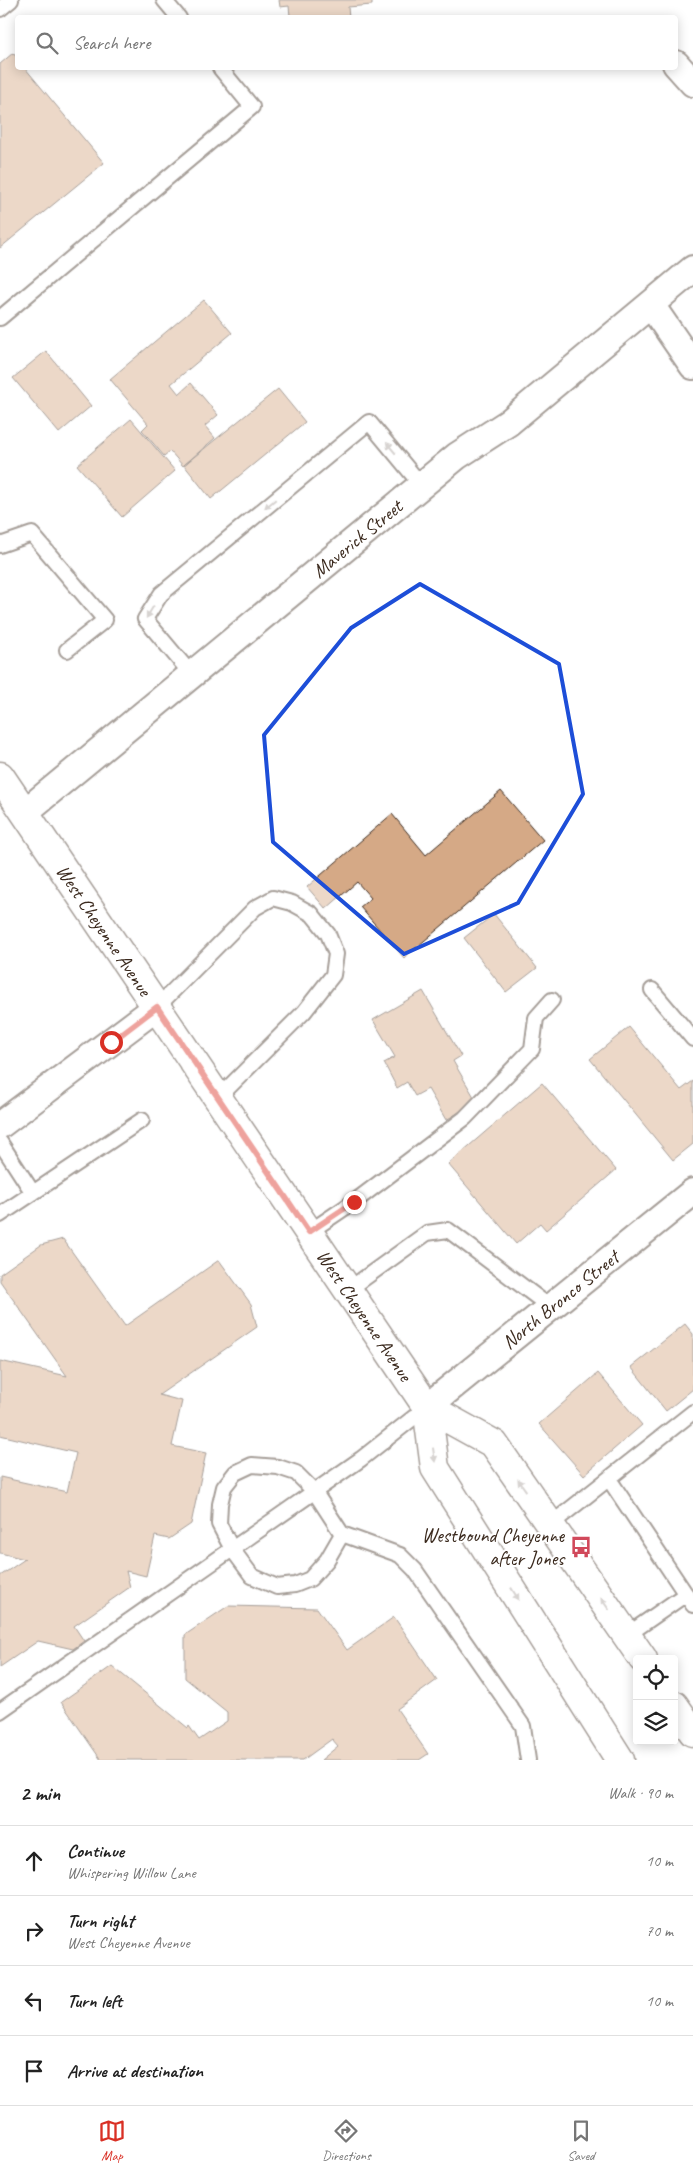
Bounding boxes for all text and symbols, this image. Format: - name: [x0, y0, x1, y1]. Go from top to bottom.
- search box: [15, 15, 678, 70]
- icon: search: [33, 29, 61, 57]
- text: Search here: [73, 31, 150, 55]
- one-way arrow: [385, 442, 396, 455]
- street label: Maverick Street: [307, 493, 409, 583]
- one-way arrow: [264, 498, 276, 510]
- one-way arrow: [145, 605, 154, 619]
- street label: West Cheyenne Avenue: [51, 860, 158, 1002]
- route start: [100, 1031, 123, 1054]
- route end: [343, 1191, 366, 1214]
- street label: North Bronco Street: [497, 1243, 627, 1355]
- street label: West Cheyenne Avenue: [311, 1245, 419, 1387]
- one-way arrow: [430, 1448, 438, 1464]
- one-way arrow: [517, 1478, 527, 1491]
- place label: Westbound Cheyenne after Jones: [422, 1523, 566, 1571]
- bus stop icon: Westbound Cheyenne after Jones: [568, 1534, 594, 1560]
- one-way arrow: [511, 1588, 520, 1601]
- one-way arrow: [600, 1597, 610, 1611]
- map controls: [633, 1655, 678, 1745]
- button: locate: [633, 1655, 678, 1700]
- button: layers: [633, 1700, 678, 1745]
- text: 2 min: [20, 1780, 60, 1806]
- text: Walk · 90 m: [608, 1783, 673, 1803]
- text: Continue: [67, 1839, 124, 1863]
- icon: ahead: [20, 1847, 48, 1875]
- text: 10 m: [646, 1851, 673, 1871]
- text: Whispering Willow Lane: [67, 1863, 196, 1883]
- text: Turn right: [67, 1909, 134, 1933]
- icon: right: [20, 1917, 48, 1945]
- text: 70 m: [646, 1921, 673, 1941]
- text: West Cheyenne Avenue: [67, 1933, 190, 1953]
- icon: left: [20, 1987, 48, 2015]
- text: Turn left: [67, 1989, 122, 2013]
- text: 10 m: [646, 1991, 673, 2011]
- icon: arrive: [20, 2057, 48, 2085]
- text: Arrive at destination: [67, 2059, 203, 2083]
- tab: Map: [98, 2117, 126, 2164]
- tab: Directions: [322, 2117, 371, 2164]
- tab: Saved: [567, 2117, 595, 2164]

